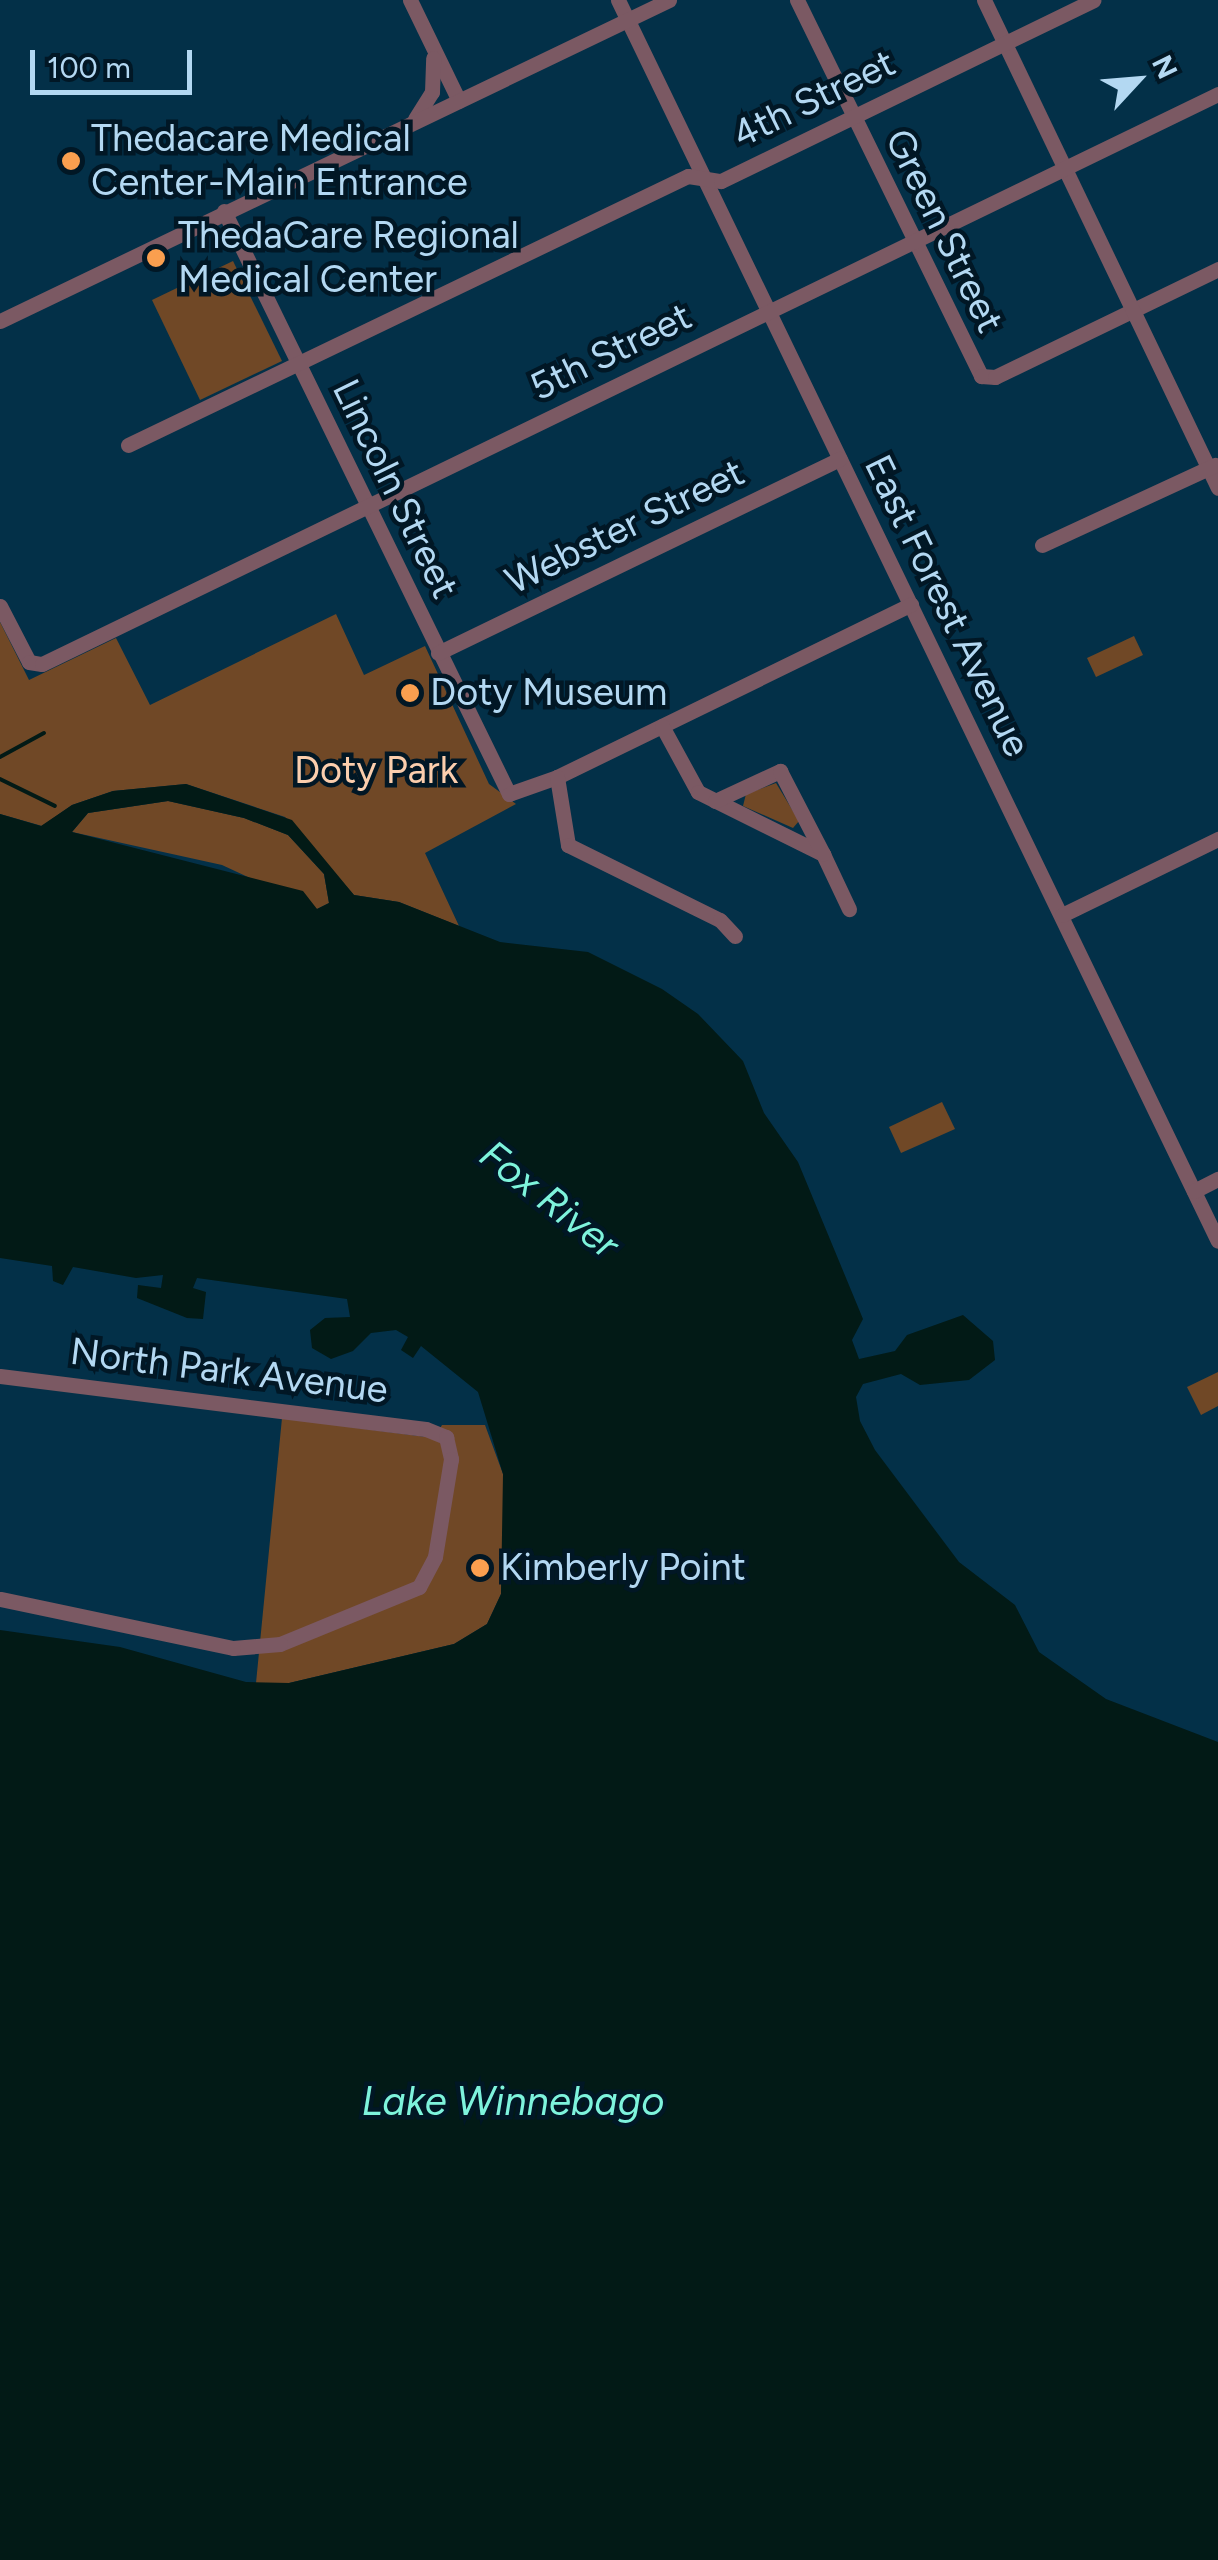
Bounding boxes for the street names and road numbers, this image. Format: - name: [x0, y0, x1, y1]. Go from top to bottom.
- street label: 4th Street: [725, 40, 903, 158]
- street label: Green Street: [875, 122, 1013, 340]
- street label: 5th Street: [523, 294, 699, 410]
- street label: Lincoln Street: [322, 372, 468, 606]
- street label: East Forest Avenue: [854, 448, 1040, 764]
- street label: Webster Street: [498, 450, 752, 604]
- street label: North Park Avenue: [68, 1329, 390, 1413]

